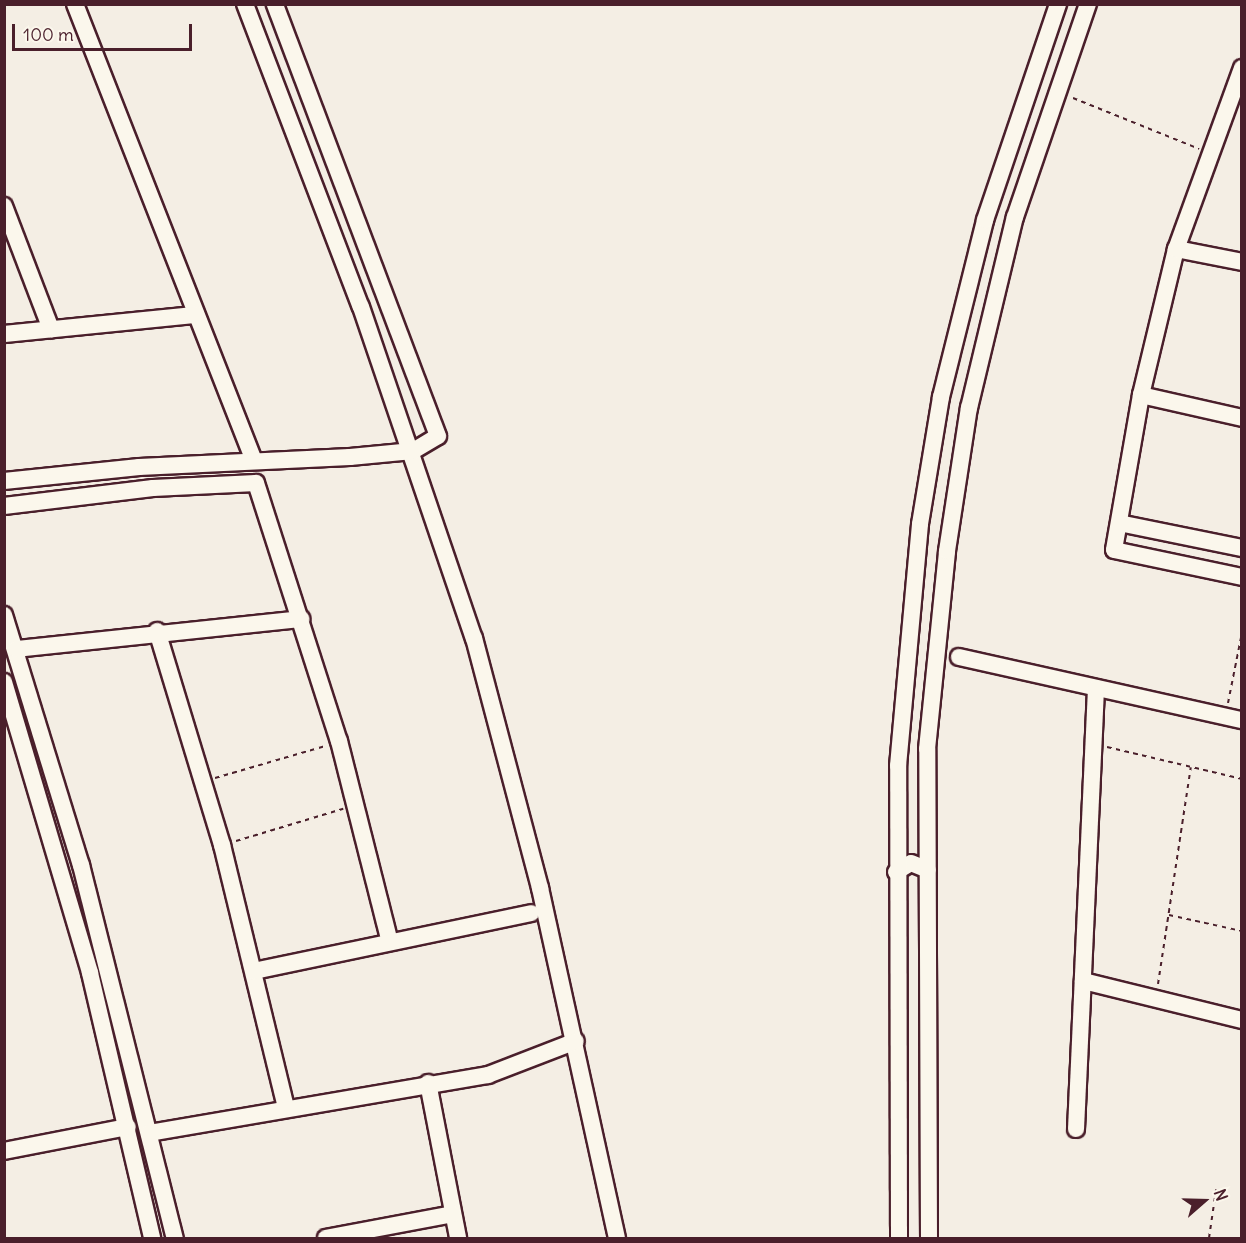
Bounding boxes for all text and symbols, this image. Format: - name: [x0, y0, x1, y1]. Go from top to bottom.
- scale bar: [15, 12, 195, 50]
- text: 100 m: [23, 23, 74, 46]
- north arrow: [1174, 1171, 1234, 1231]
- text: N: [1210, 1186, 1232, 1203]

